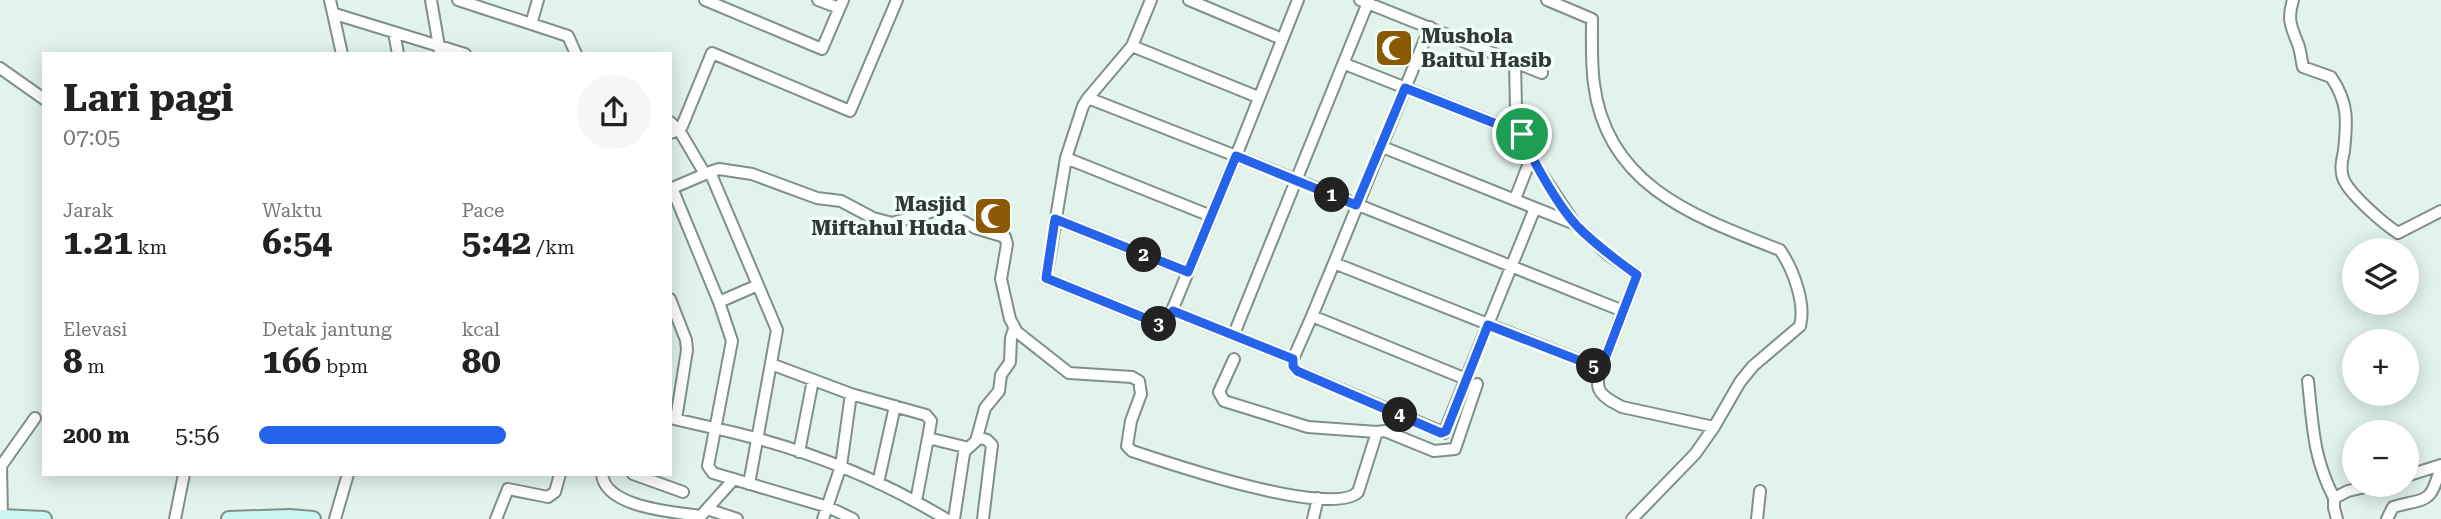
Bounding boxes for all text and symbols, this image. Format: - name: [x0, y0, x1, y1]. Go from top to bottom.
- place label: Mushola Baitul Hasib: [1421, 24, 1552, 72]
- mosque icon: Mushola Baitul Hasib: [1373, 27, 1415, 69]
- button: share: [577, 75, 651, 149]
- text: Lari pagi: [63, 76, 233, 120]
- pin: [1492, 104, 1552, 164]
- icon: arrive: [1503, 115, 1541, 153]
- text: 07:05: [63, 124, 120, 151]
- pin: 1: [1314, 178, 1350, 212]
- text: 1: [1326, 183, 1337, 206]
- place label: Masjid Miftahul Huda: [811, 192, 967, 240]
- mosque icon: Masjid Miftahul Huda: [972, 195, 1014, 237]
- text: Jarak: [63, 199, 114, 222]
- text: Waktu: [262, 199, 322, 222]
- text: Pace: [462, 199, 505, 222]
- text: 1.21: [63, 222, 133, 263]
- text: 6:54: [262, 222, 332, 263]
- text: 5:42: [462, 222, 531, 263]
- text: km: [133, 236, 167, 259]
- text: /km: [531, 236, 575, 259]
- pin: 2: [1126, 238, 1162, 272]
- map controls: [2342, 238, 2419, 497]
- button: layers: [2342, 238, 2419, 315]
- text: 2: [1138, 243, 1149, 266]
- pin: 3: [1142, 306, 1176, 342]
- text: 3: [1153, 312, 1164, 335]
- text: Elevasi: [63, 318, 127, 341]
- text: Detak jantung: [262, 318, 392, 341]
- text: kcal: [462, 318, 500, 341]
- button: +: [2342, 329, 2419, 406]
- text: 8: [63, 341, 83, 382]
- text: 166: [262, 341, 321, 382]
- text: 80: [462, 341, 501, 382]
- pin: 5: [1576, 348, 1612, 384]
- text: 5: [1588, 354, 1599, 377]
- text: m: [83, 355, 105, 378]
- text: bpm: [321, 355, 368, 378]
- pin: 4: [1382, 398, 1418, 432]
- text: 4: [1394, 403, 1405, 426]
- button: −: [2342, 420, 2419, 497]
- text: 200 m: [63, 422, 130, 449]
- text: 5:56: [175, 422, 220, 449]

